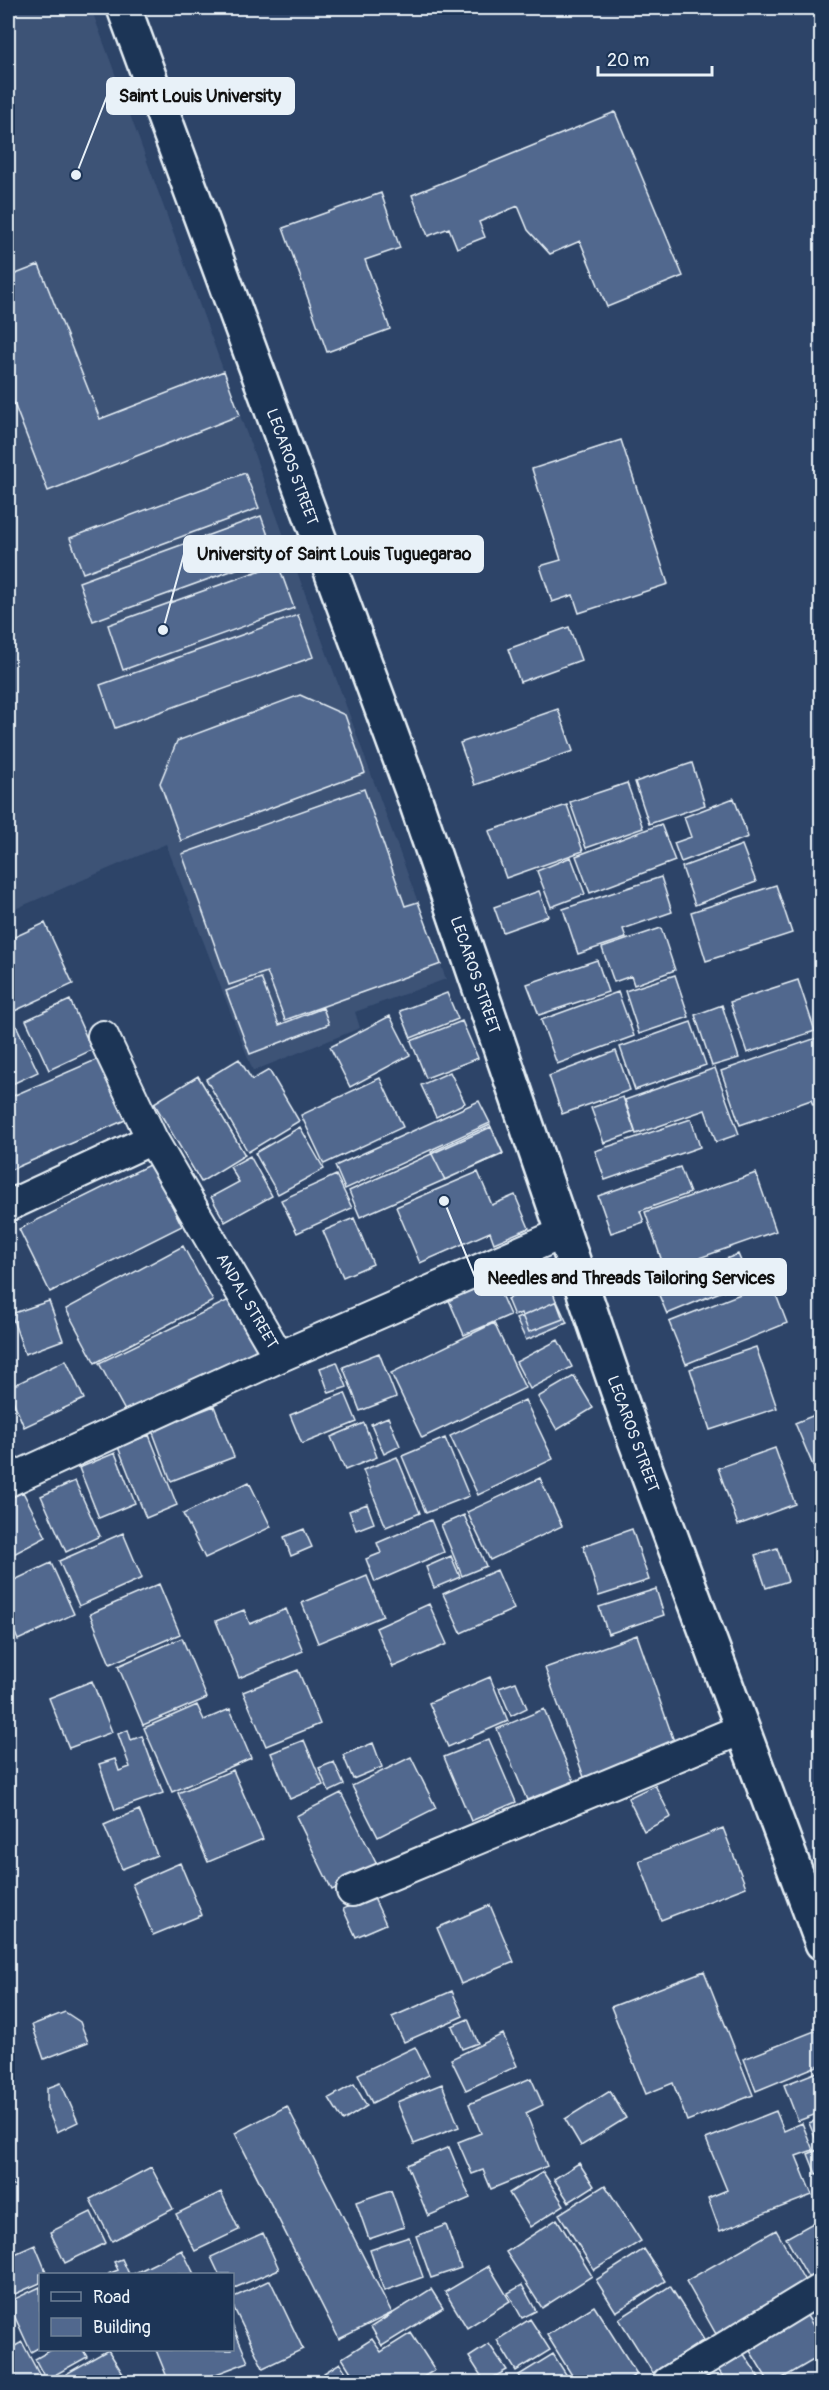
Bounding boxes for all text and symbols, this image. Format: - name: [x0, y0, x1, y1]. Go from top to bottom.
- scale bar: [598, 39, 712, 77]
- text: 20 m: [607, 49, 649, 72]
- callout: Saint Louis University: [107, 78, 294, 114]
- text: Saint Louis University: [119, 85, 282, 108]
- street label: LECAROS STREET: [262, 406, 322, 528]
- callout: University of Saint Louis Tuguegarao: [184, 536, 483, 572]
- text: University of Saint Louis Tuguegarao: [197, 543, 472, 566]
- street label: LECAROS STREET: [446, 914, 504, 1036]
- street label: ANDAL STREET: [212, 1250, 282, 1352]
- callout: Needles and Threads Tailoring Services: [475, 1259, 786, 1295]
- text: Needles and Threads Tailoring Services: [487, 1267, 776, 1290]
- street label: LECAROS STREET: [603, 1373, 663, 1495]
- legend: [39, 2273, 234, 2351]
- text: Road: [93, 2286, 130, 2309]
- text: Building: [93, 2316, 151, 2339]

